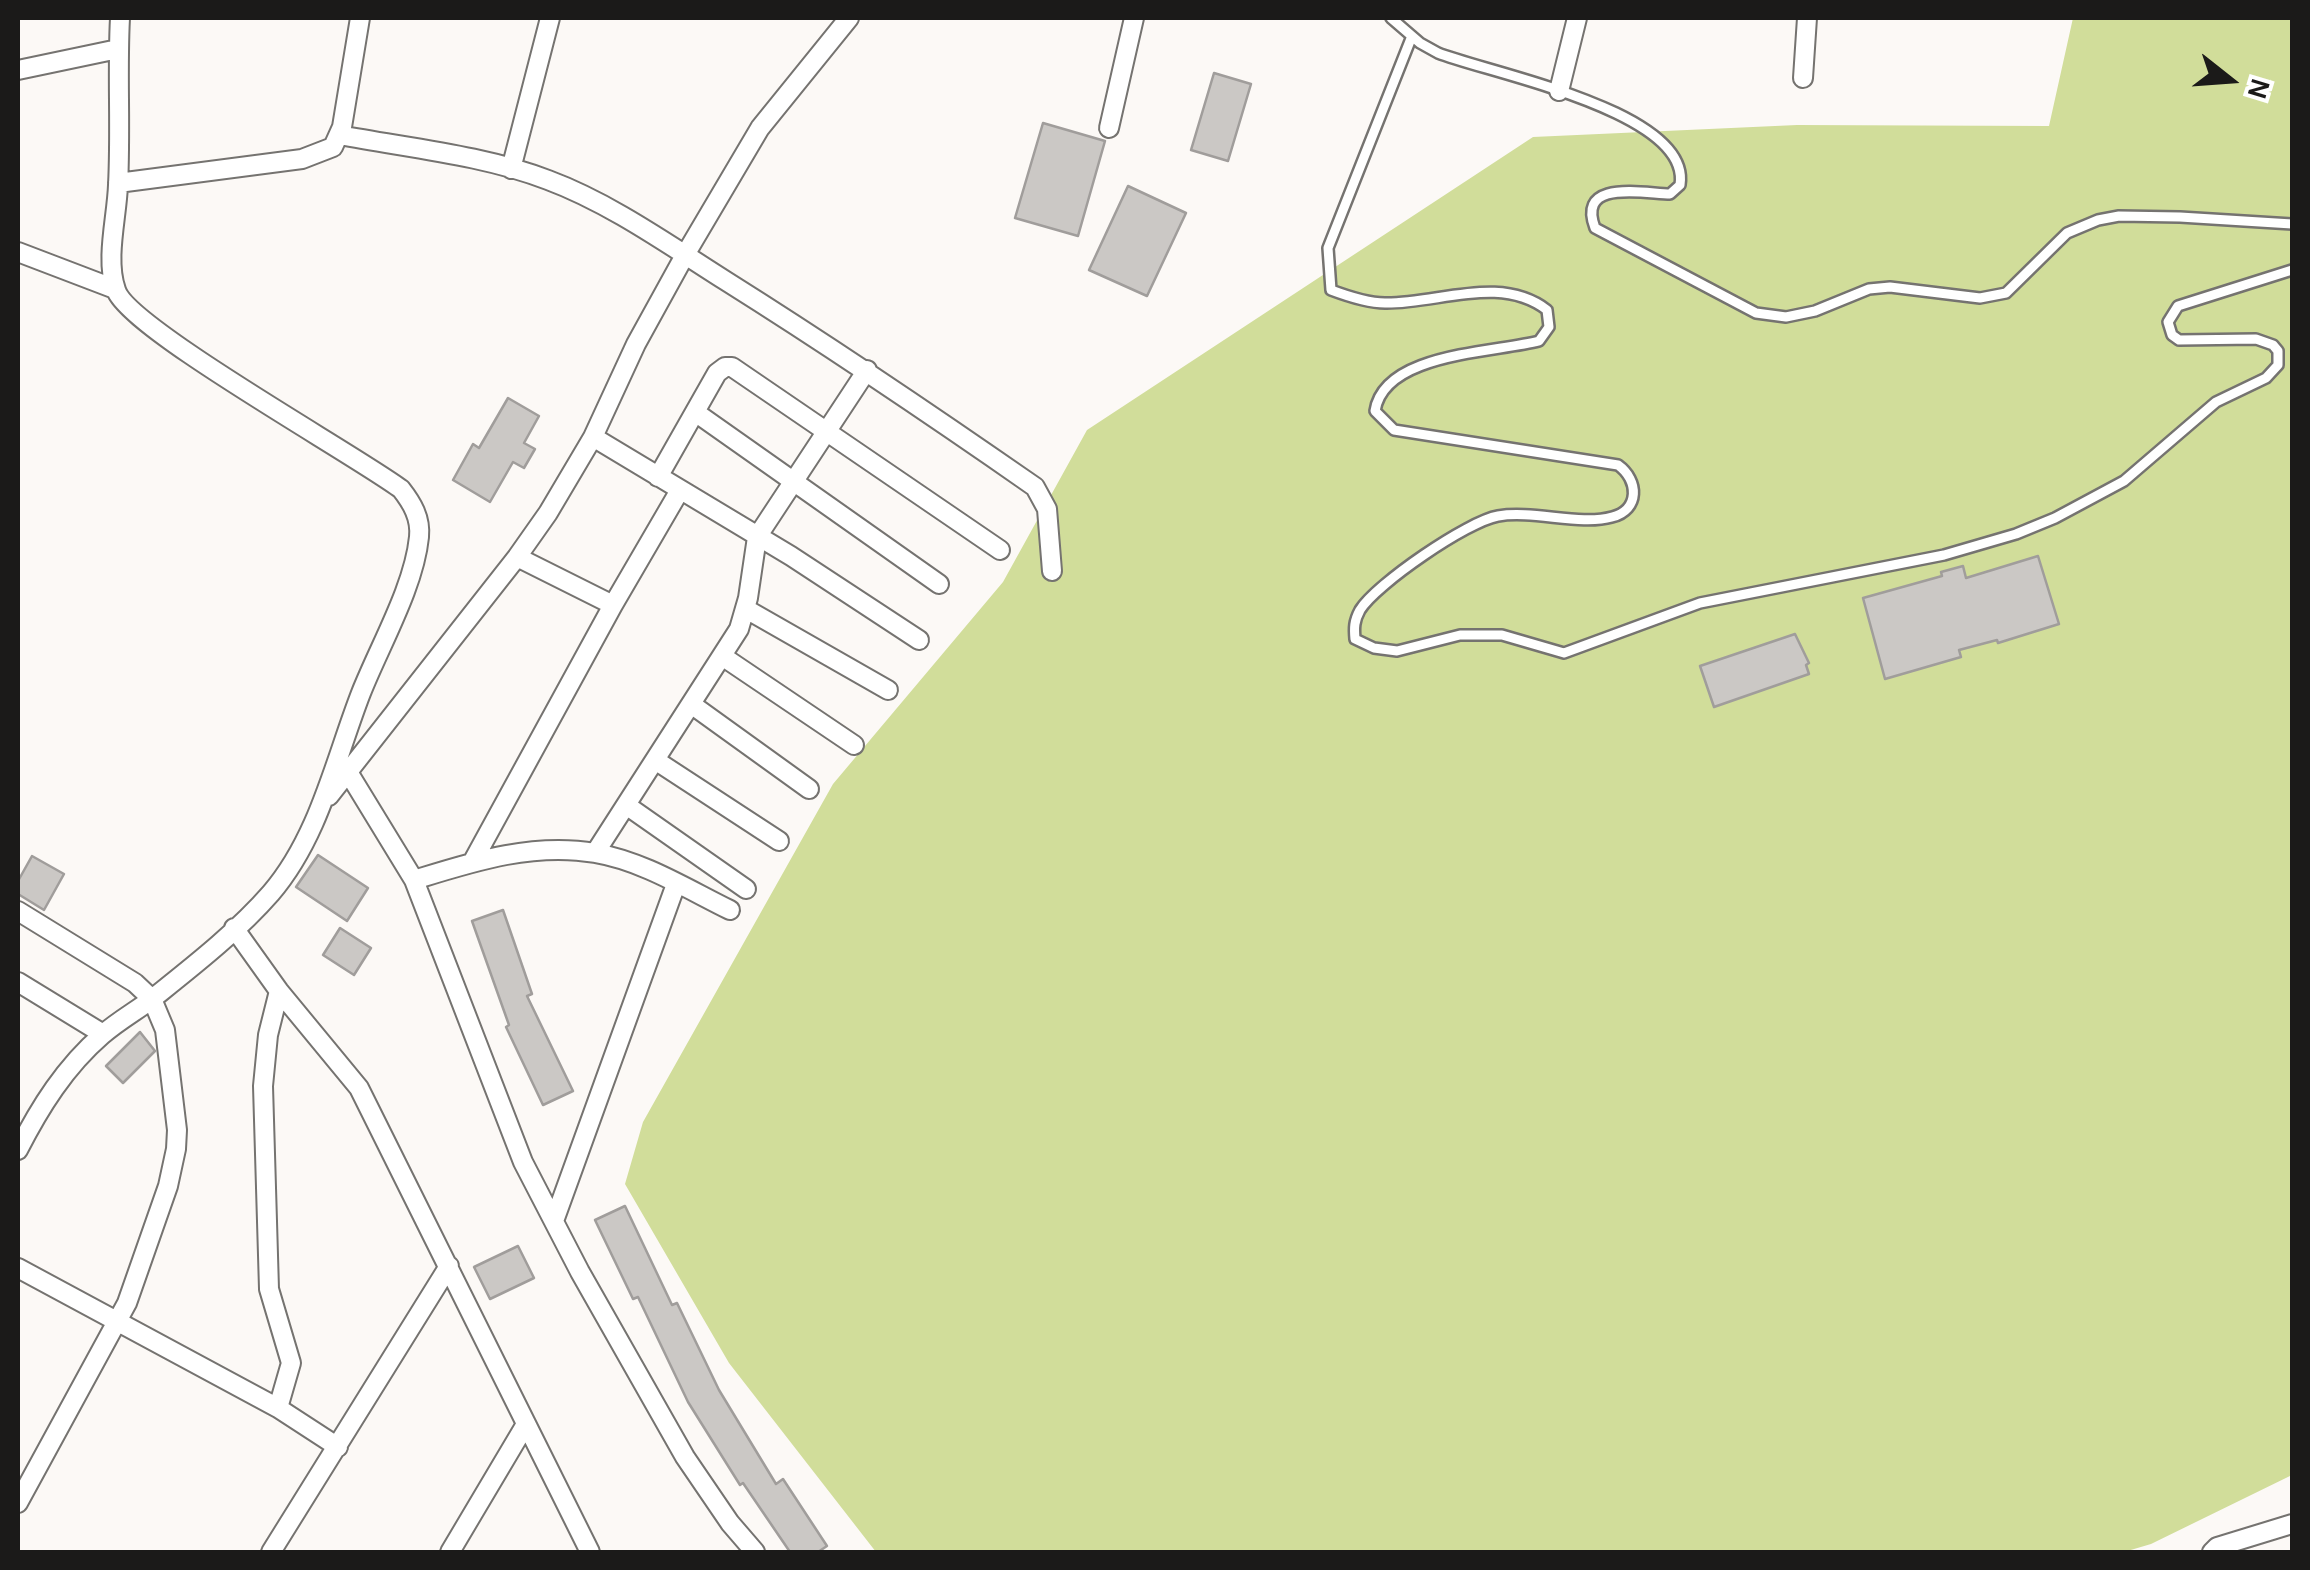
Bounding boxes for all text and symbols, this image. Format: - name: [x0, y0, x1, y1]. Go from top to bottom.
- north arrow: [2180, 30, 2280, 130]
- text: N: [2240, 74, 2278, 103]

